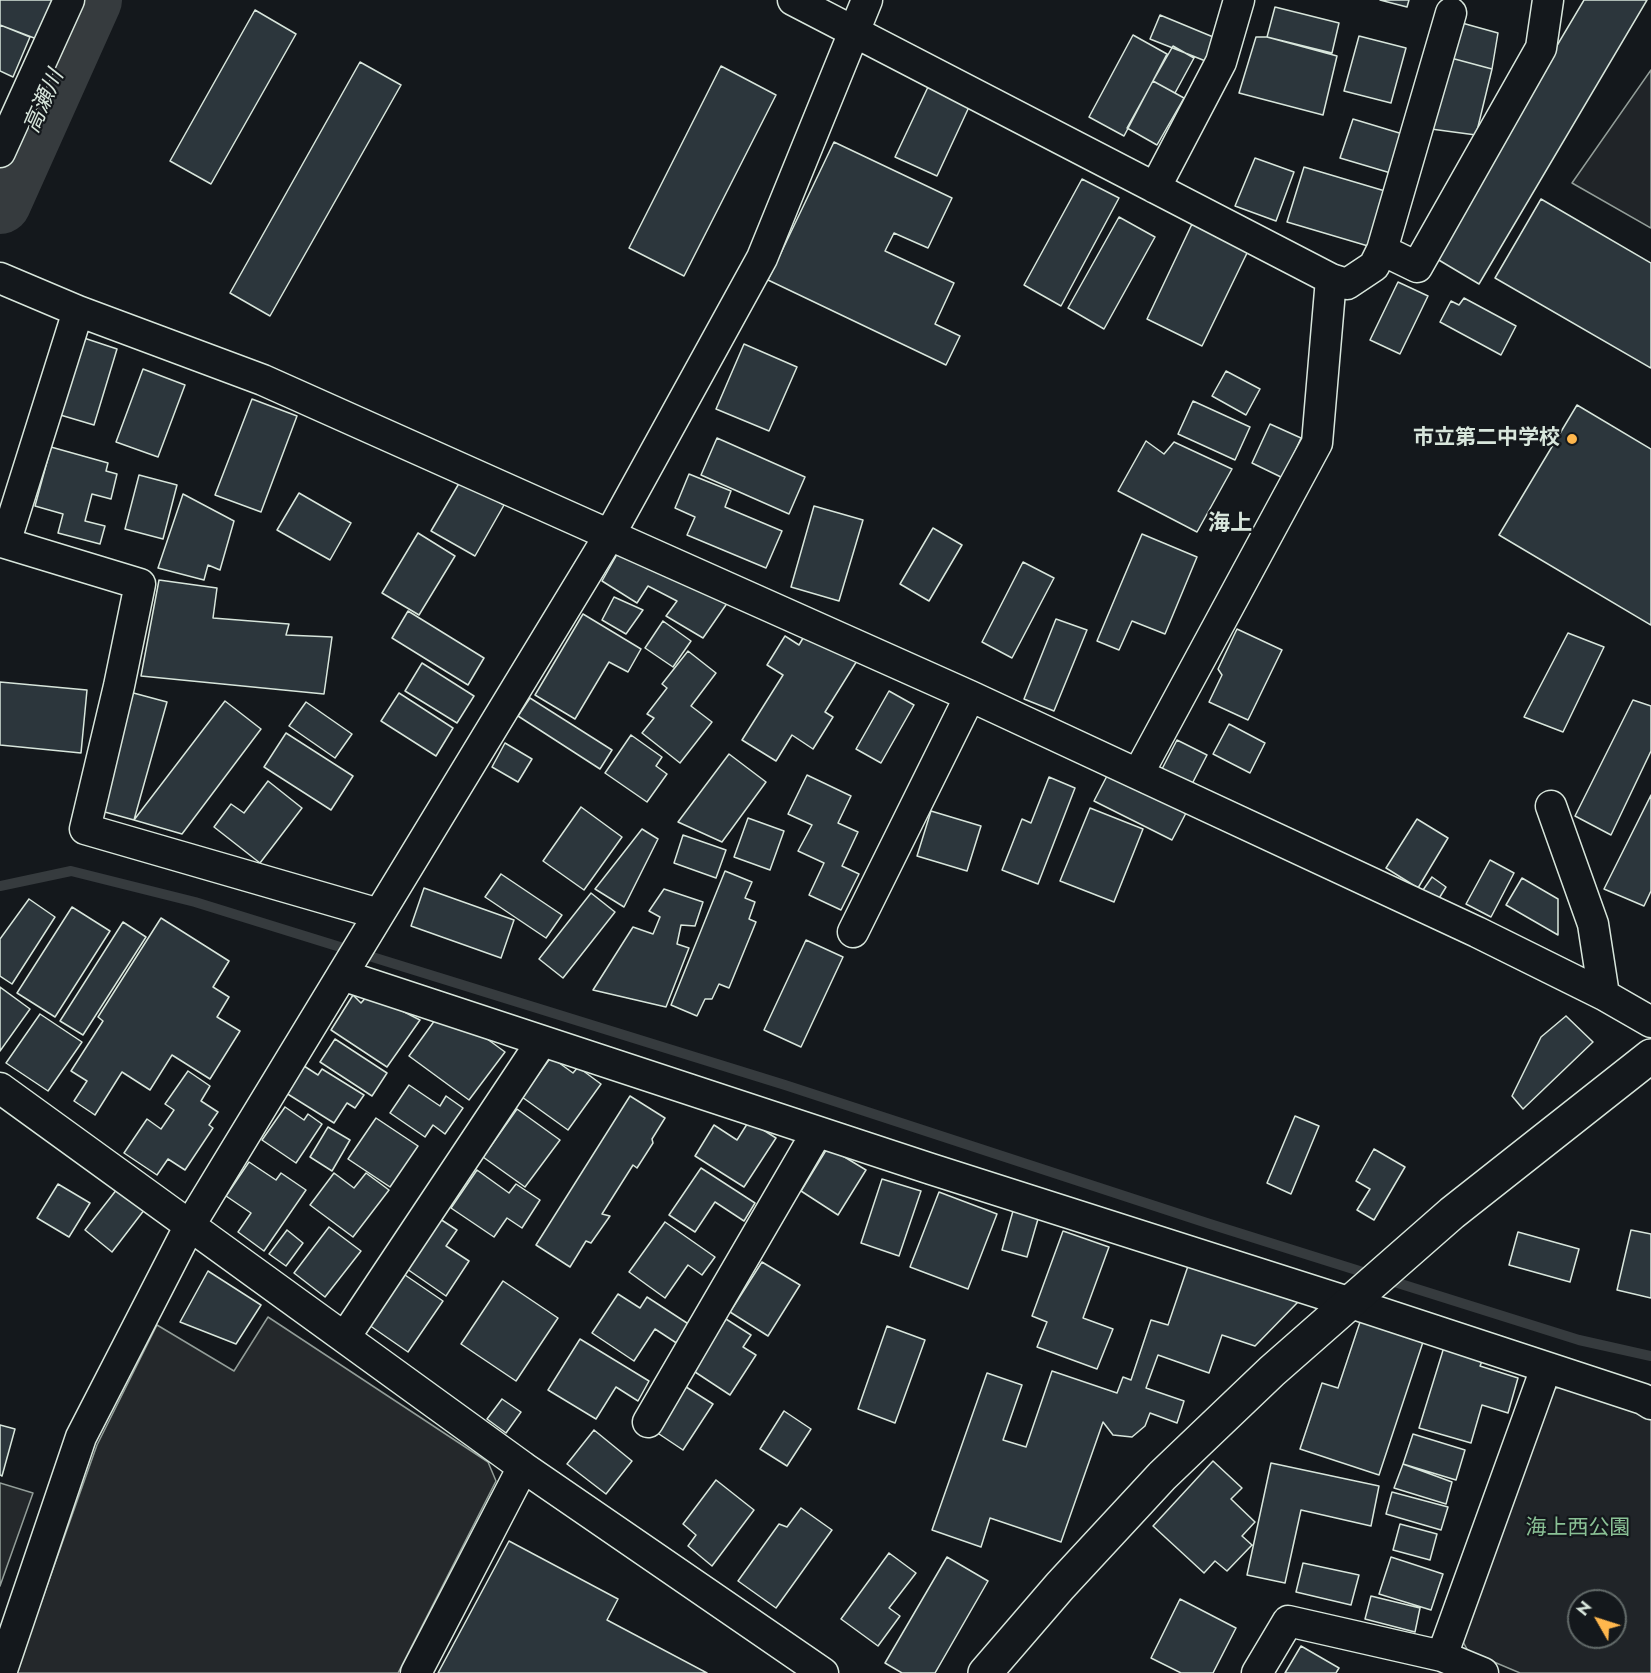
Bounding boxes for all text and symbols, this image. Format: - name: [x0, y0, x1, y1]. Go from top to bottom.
- water label: 高瀬川: [20, 66, 70, 138]
- place label: 市立第二中学校: [1413, 426, 1560, 452]
- marker: 市立第二中学校: [1565, 432, 1579, 446]
- district label: 海上: [1208, 512, 1252, 538]
- park label: 海上西公園: [1526, 1516, 1630, 1542]
- north arrow: [1567, 1589, 1627, 1649]
- text: N: [1571, 1596, 1597, 1621]

